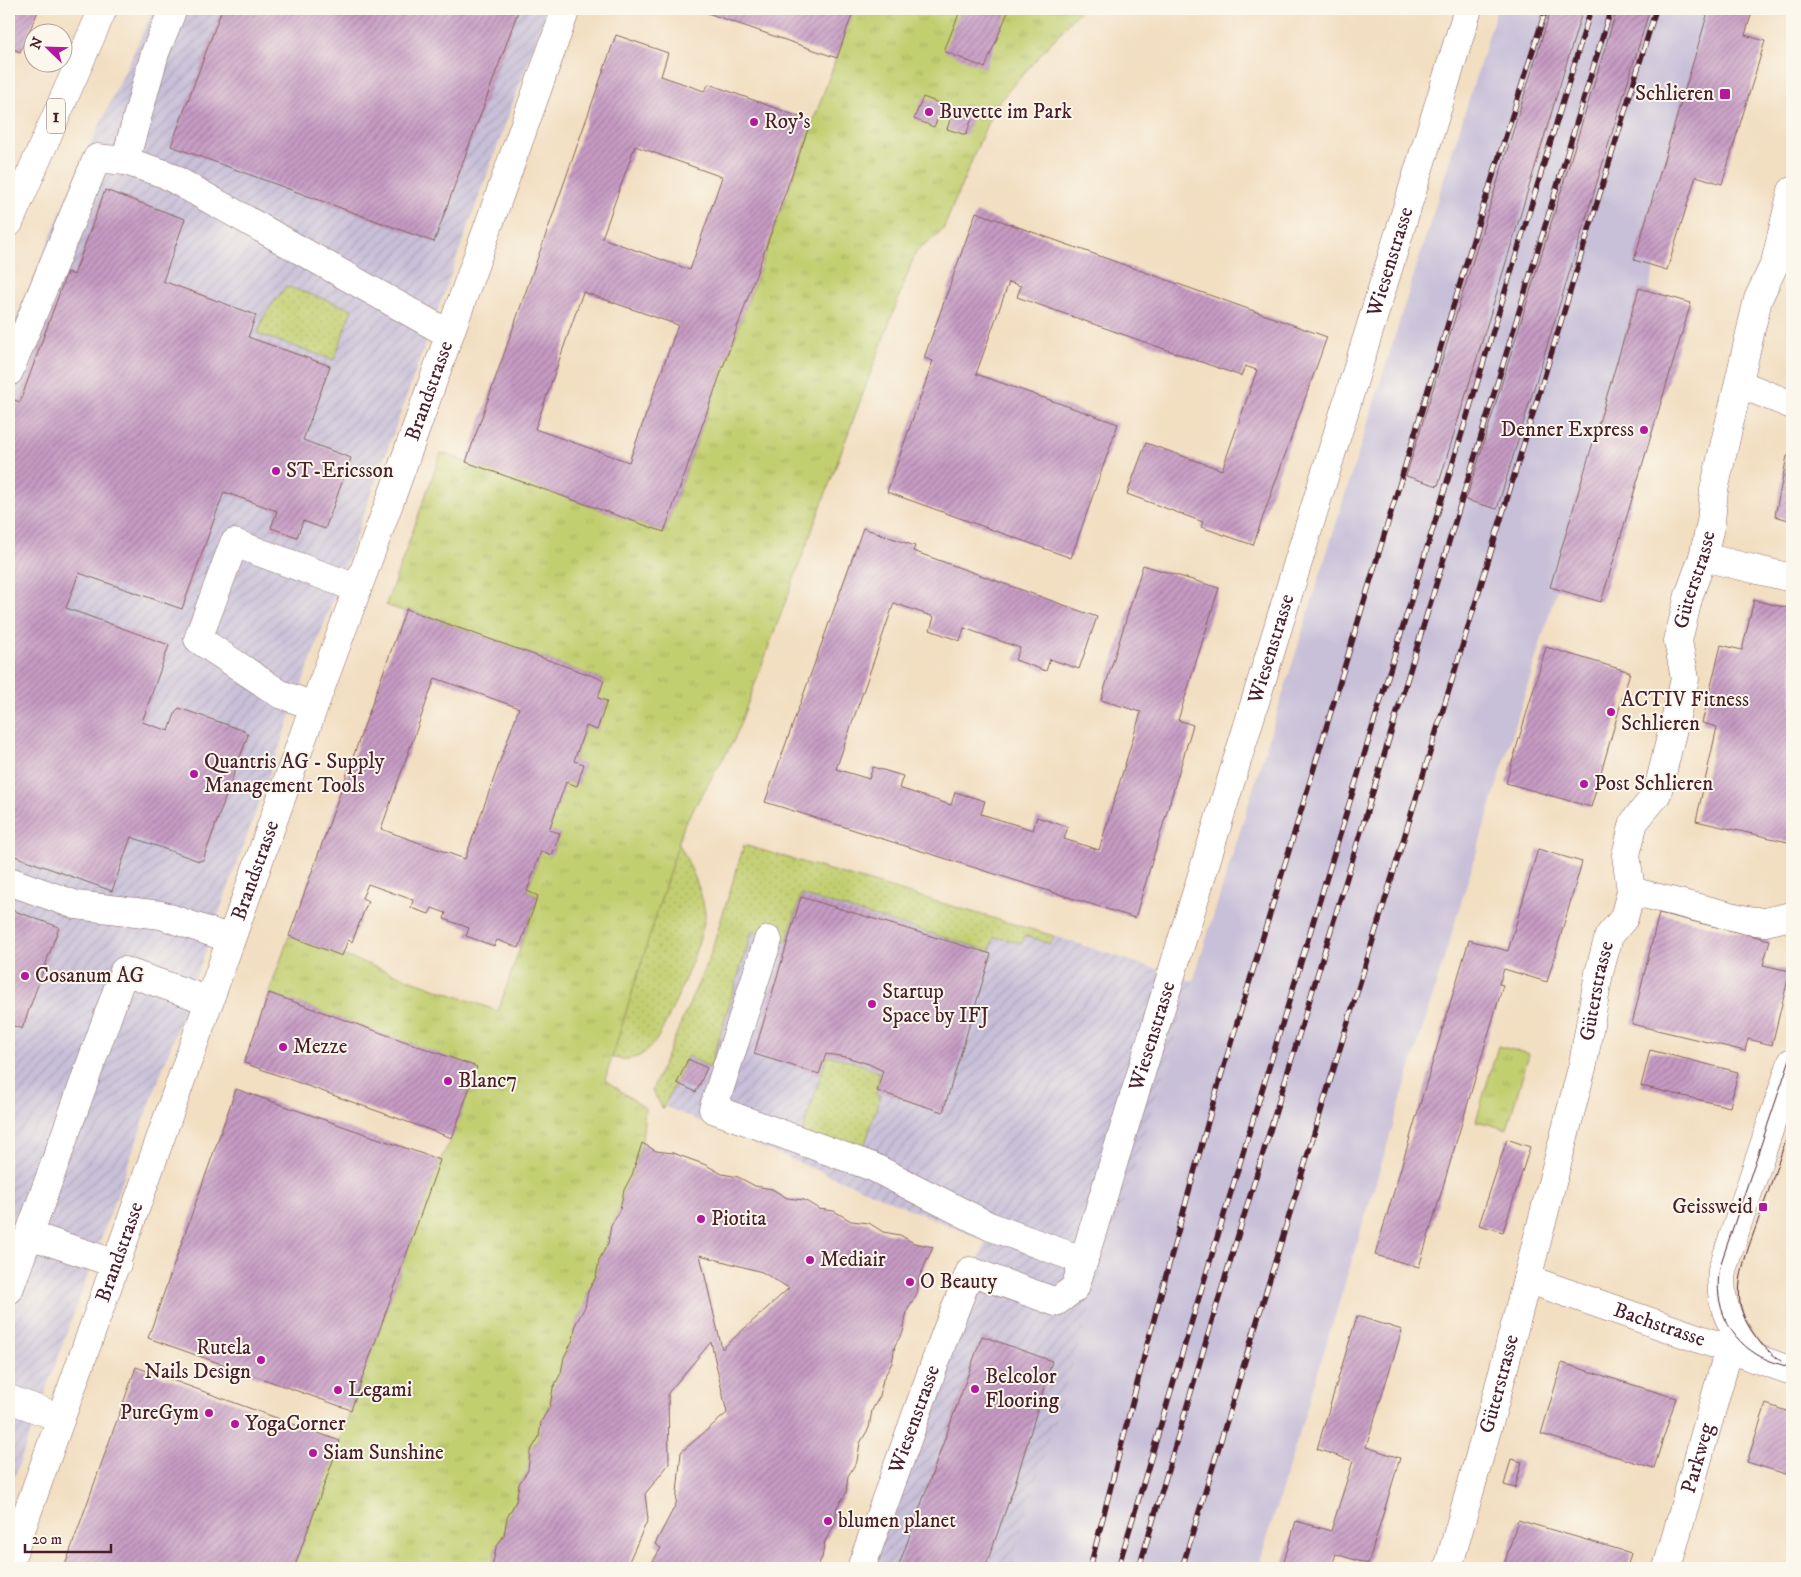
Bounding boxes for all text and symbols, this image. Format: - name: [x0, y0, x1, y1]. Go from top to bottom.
- north arrow: [22, 22, 72, 72]
- text: N: [26, 34, 48, 52]
- place label: Schlieren: [1635, 81, 1714, 107]
- marker: Schlieren: [1718, 87, 1732, 101]
- road number: 1: [47, 98, 65, 134]
- place label: Buvette im Park: [939, 99, 1072, 125]
- marker: Buvette im Park: [923, 106, 935, 118]
- place label: Roy’s: [764, 109, 810, 135]
- marker: Roy’s: [748, 116, 760, 128]
- street label: Wiesenstrasse: [1361, 204, 1419, 321]
- street label: Brandstrasse: [400, 337, 459, 445]
- place label: Denner Express: [1501, 417, 1634, 443]
- marker: Denner Express: [1638, 424, 1650, 436]
- place label: ST-Ericsson: [286, 458, 394, 484]
- marker: ST-Ericsson: [270, 465, 282, 477]
- street label: Güterstrasse: [1668, 528, 1722, 631]
- street label: Wiesenstrasse: [1242, 591, 1301, 708]
- place label: ACTIV Fitness Schlieren: [1621, 687, 1749, 737]
- marker: ACTIV Fitness Schlieren: [1605, 706, 1617, 718]
- place label: Quantris AG - Supply Management Tools: [204, 749, 386, 799]
- marker: Quantris AG - Supply Management Tools: [188, 768, 200, 780]
- place label: Post Schlieren: [1594, 771, 1713, 797]
- marker: Post Schlieren: [1578, 778, 1590, 790]
- street label: Brandstrasse: [226, 817, 285, 924]
- street label: Güterstrasse: [1574, 938, 1620, 1043]
- place label: Cosanum AG: [35, 963, 145, 989]
- marker: Cosanum AG: [19, 970, 31, 982]
- street label: Wiesenstrasse: [1123, 978, 1182, 1095]
- place label: Startup Space by IFJ: [882, 979, 989, 1029]
- marker: Startup Space by IFJ: [866, 998, 878, 1010]
- place label: Mezze: [293, 1034, 348, 1060]
- marker: Mezze: [277, 1041, 289, 1053]
- place label: Blanc7: [458, 1068, 517, 1094]
- marker: Blanc7: [442, 1075, 454, 1087]
- place label: Geissweid: [1672, 1194, 1754, 1220]
- street label: Brandstrasse: [90, 1198, 150, 1306]
- marker: Geissweid: [1757, 1201, 1769, 1213]
- place label: Piotita: [711, 1206, 767, 1232]
- marker: Piotita: [695, 1213, 707, 1225]
- place label: Mediair: [820, 1247, 886, 1273]
- marker: Mediair: [804, 1254, 816, 1266]
- place label: O Beauty: [920, 1269, 998, 1295]
- marker: O Beauty: [904, 1276, 916, 1288]
- street label: Bachstrasse: [1610, 1297, 1709, 1353]
- street label: Güterstrasse: [1474, 1332, 1525, 1436]
- place label: Rutela Nails Design: [144, 1335, 251, 1385]
- marker: Rutela Nails Design: [255, 1354, 267, 1366]
- street label: Wiesenstrasse: [883, 1361, 946, 1478]
- place label: Belcolor Flooring: [985, 1364, 1060, 1414]
- place label: Legami: [348, 1377, 412, 1403]
- marker: Belcolor Flooring: [969, 1383, 981, 1395]
- marker: Legami: [332, 1384, 344, 1396]
- place label: PureGym: [120, 1400, 199, 1426]
- marker: PureGym: [203, 1407, 215, 1419]
- place label: YogaCorner: [245, 1411, 346, 1437]
- marker: YogaCorner: [229, 1418, 241, 1430]
- street label: Parkweg: [1676, 1420, 1721, 1496]
- place label: Siam Sunshine: [323, 1440, 444, 1466]
- marker: Siam Sunshine: [307, 1447, 319, 1459]
- place label: blumen planet: [838, 1508, 956, 1534]
- marker: blumen planet: [822, 1515, 834, 1527]
- scale bar: [25, 1522, 111, 1554]
- text: 20 m: [32, 1530, 62, 1549]

